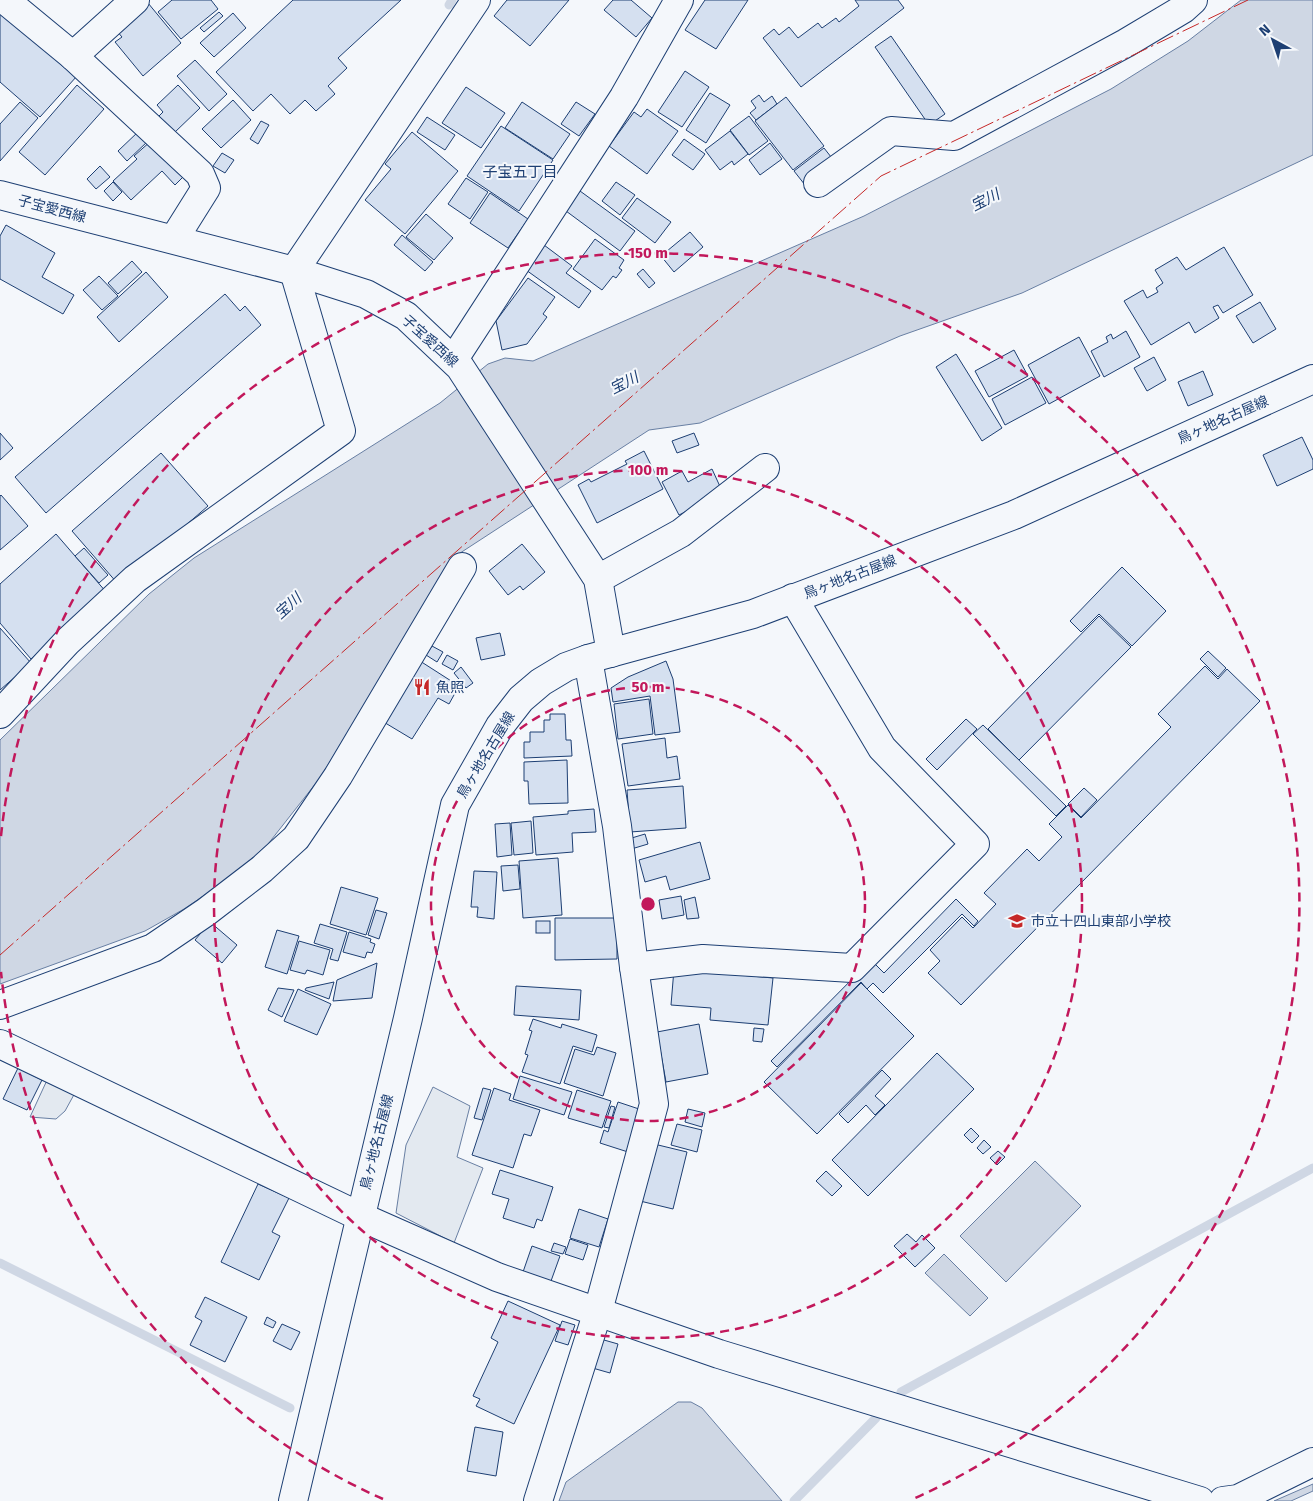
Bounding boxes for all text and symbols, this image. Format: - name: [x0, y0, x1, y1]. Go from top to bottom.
- north arrow: [1248, 15, 1298, 65]
- text: N: [1256, 21, 1274, 40]
- district label: 子宝五丁目: [482, 163, 558, 181]
- water label: 宝川: [968, 184, 1004, 215]
- street label: 子宝愛西線: [16, 192, 88, 226]
- text: 150 m: [628, 244, 668, 262]
- street label: 子宝愛西線: [398, 311, 462, 371]
- water label: 宝川: [607, 367, 643, 398]
- street label: 鳥ヶ地名古屋線: [1175, 392, 1271, 448]
- text: 100 m: [628, 461, 668, 479]
- street label: 鳥ヶ地名古屋線: [801, 552, 899, 602]
- water label: 宝川: [271, 588, 307, 623]
- restaurant icon: 魚照: [412, 677, 432, 697]
- text: 50 m: [631, 678, 665, 696]
- place label: 魚照: [436, 679, 464, 696]
- street label: 鳥ヶ地名古屋線: [453, 709, 519, 801]
- centre of rings: [639, 895, 657, 913]
- school or university icon: 市立十四山東部小学校: [1007, 911, 1027, 931]
- place label: 市立十四山東部小学校: [1031, 913, 1171, 930]
- street label: 鳥ヶ地名古屋線: [357, 1092, 397, 1192]

